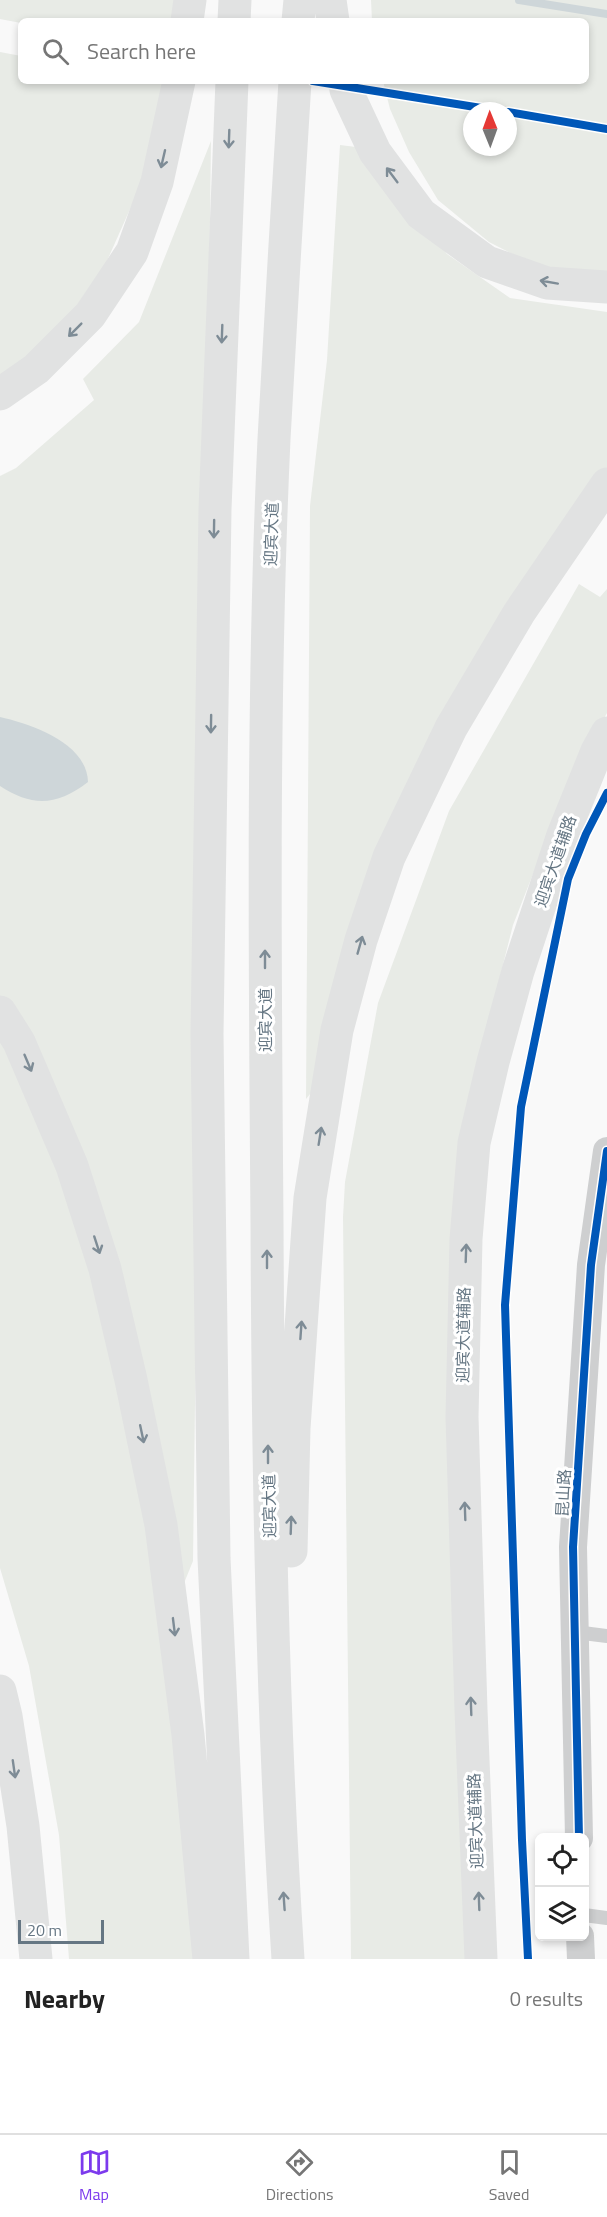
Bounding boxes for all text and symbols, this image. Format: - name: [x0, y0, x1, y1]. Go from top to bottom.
- search box: [18, 18, 589, 84]
- text: Search here: [87, 34, 196, 68]
- icon: search: [39, 35, 72, 68]
- north arrow: [463, 102, 517, 156]
- one-way arrow: [224, 129, 235, 149]
- one-way arrow: [156, 149, 168, 168]
- one-way arrow: [386, 168, 398, 184]
- one-way arrow: [540, 276, 559, 287]
- one-way arrow: [68, 322, 83, 337]
- one-way arrow: [216, 324, 227, 344]
- street label: 迎宾大道: [258, 502, 284, 566]
- one-way arrow: [209, 519, 220, 539]
- one-way arrow: [206, 714, 217, 734]
- street label: 迎宾大道辅路: [528, 812, 582, 910]
- one-way arrow: [354, 936, 366, 955]
- one-way arrow: [259, 949, 271, 969]
- street label: 迎宾大道: [253, 988, 277, 1052]
- one-way arrow: [23, 1053, 34, 1071]
- one-way arrow: [315, 1127, 326, 1147]
- one-way arrow: [92, 1235, 103, 1254]
- one-way arrow: [460, 1243, 471, 1263]
- one-way arrow: [261, 1249, 273, 1269]
- street label: 迎宾大道辅路: [450, 1287, 476, 1383]
- one-way arrow: [295, 1321, 306, 1340]
- one-way arrow: [137, 1424, 148, 1444]
- one-way arrow: [262, 1444, 274, 1464]
- street label: 昆山路: [550, 1468, 576, 1518]
- street label: 迎宾大道: [256, 1474, 282, 1538]
- one-way arrow: [459, 1501, 470, 1521]
- one-way arrow: [286, 1515, 297, 1535]
- one-way arrow: [169, 1616, 180, 1636]
- one-way arrow: [465, 1696, 476, 1716]
- one-way arrow: [9, 1758, 20, 1778]
- street label: 迎宾大道辅路: [461, 1773, 489, 1869]
- map controls: [535, 1833, 589, 1941]
- button: locate: [535, 1833, 589, 1887]
- button: layers: [535, 1887, 589, 1941]
- one-way arrow: [278, 1891, 289, 1911]
- one-way arrow: [473, 1891, 484, 1911]
- scale bar: [18, 1917, 104, 1944]
- text: 20 m: [27, 1918, 62, 1942]
- text: Nearby: [24, 1979, 105, 2018]
- text: 0 results: [510, 1983, 583, 2014]
- tab: Map: [78, 2146, 111, 2206]
- tab: Directions: [266, 2146, 334, 2206]
- tab: Saved: [489, 2146, 529, 2206]

